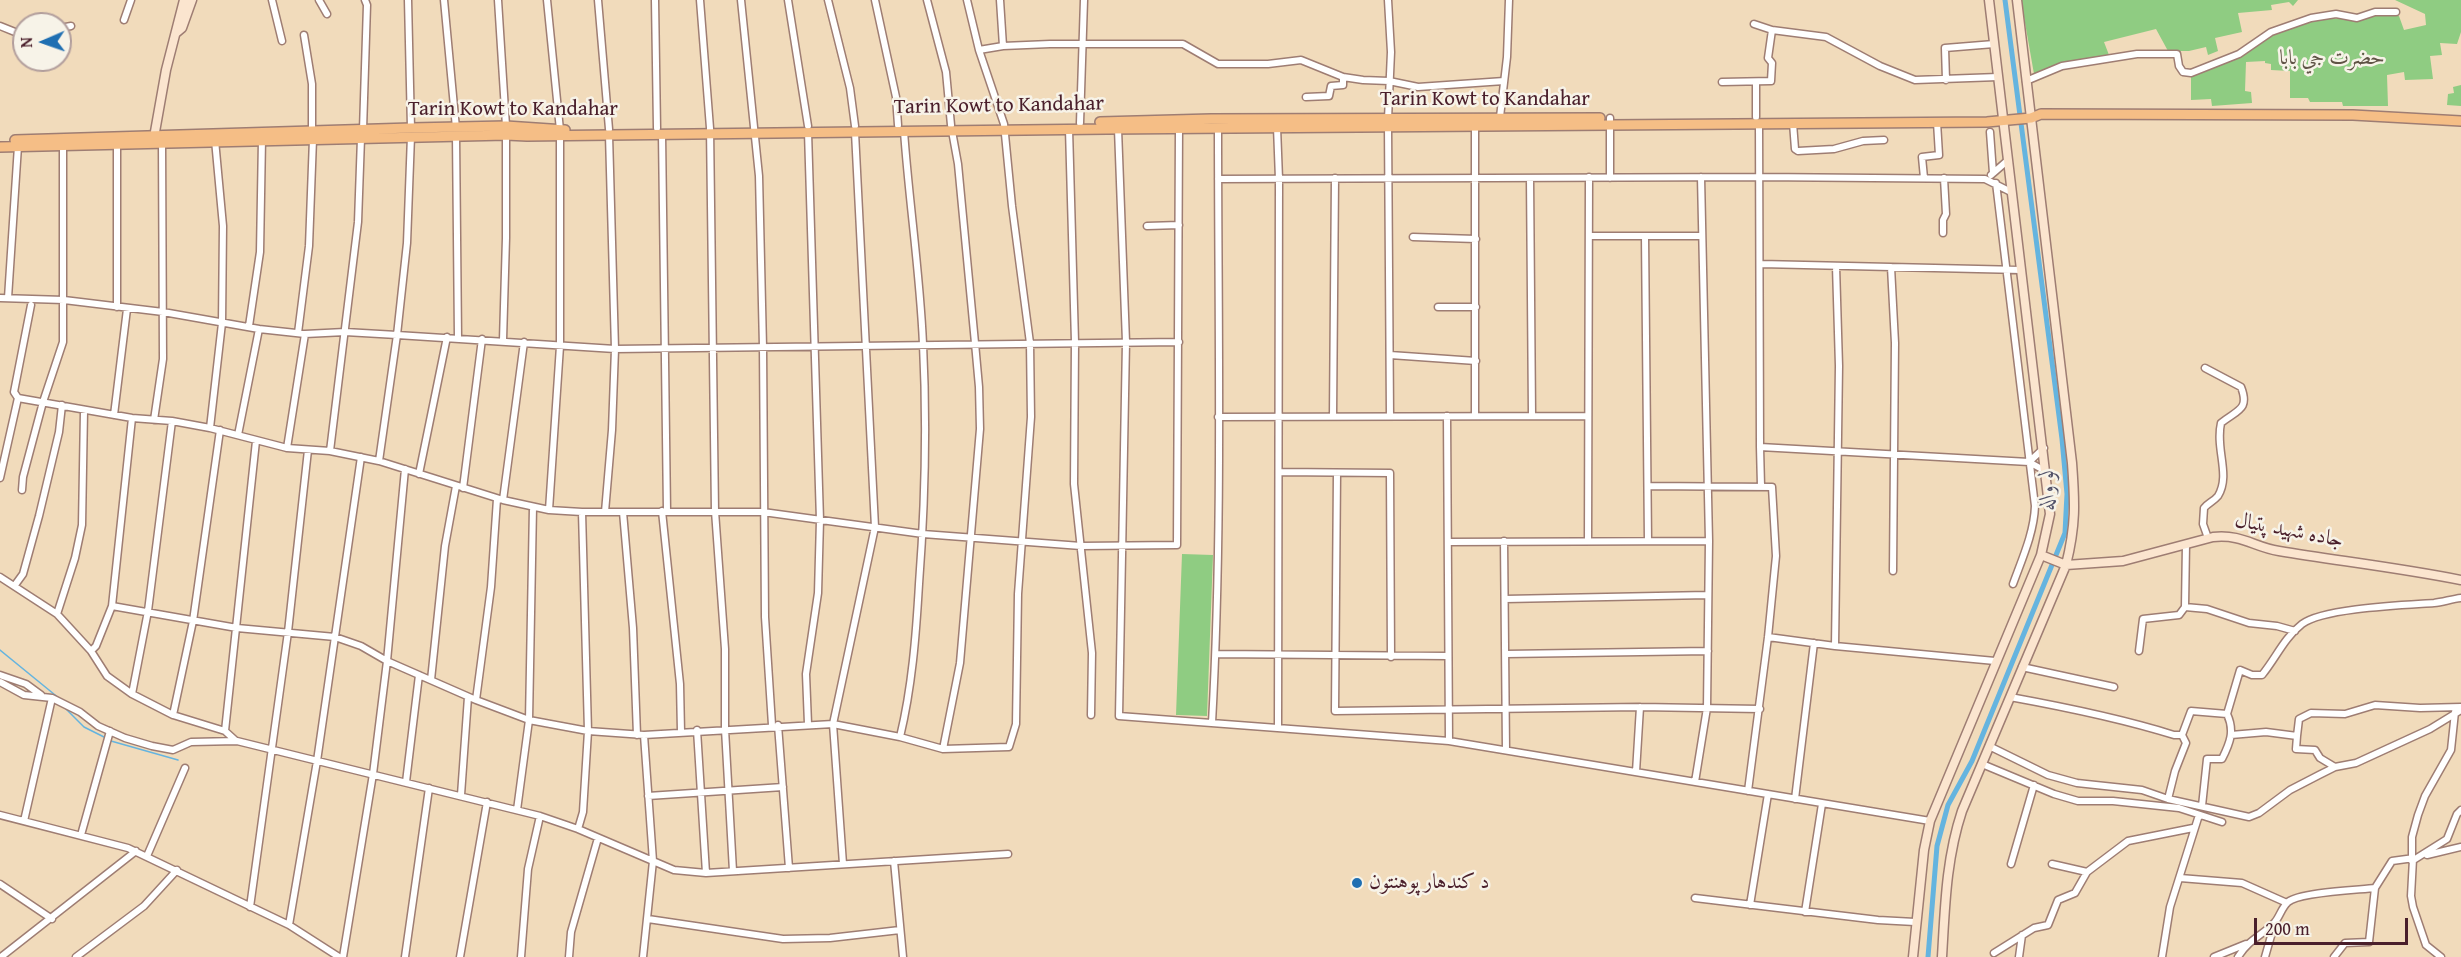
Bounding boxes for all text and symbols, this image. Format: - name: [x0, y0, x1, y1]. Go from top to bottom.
- north arrow: [12, 12, 72, 72]
- text: N: [14, 37, 38, 48]
- park label: حضرت جي بابا: [2279, 46, 2385, 72]
- street label: Tarin Kowt to Kandahar: [1380, 87, 1590, 113]
- street label: Tarin Kowt to Kandahar: [894, 92, 1104, 120]
- street label: Tarin Kowt to Kandahar: [408, 97, 618, 123]
- water label: لو واله: [2034, 469, 2062, 511]
- street label: جاده شهید پتیال: [2233, 508, 2345, 554]
- place label: د کندهار پوهنتون: [1369, 870, 1489, 896]
- marker: د کندهار پوهنتون: [1350, 876, 1364, 890]
- scale bar: [2257, 906, 2412, 944]
- text: 200 m: [2265, 915, 2310, 942]

